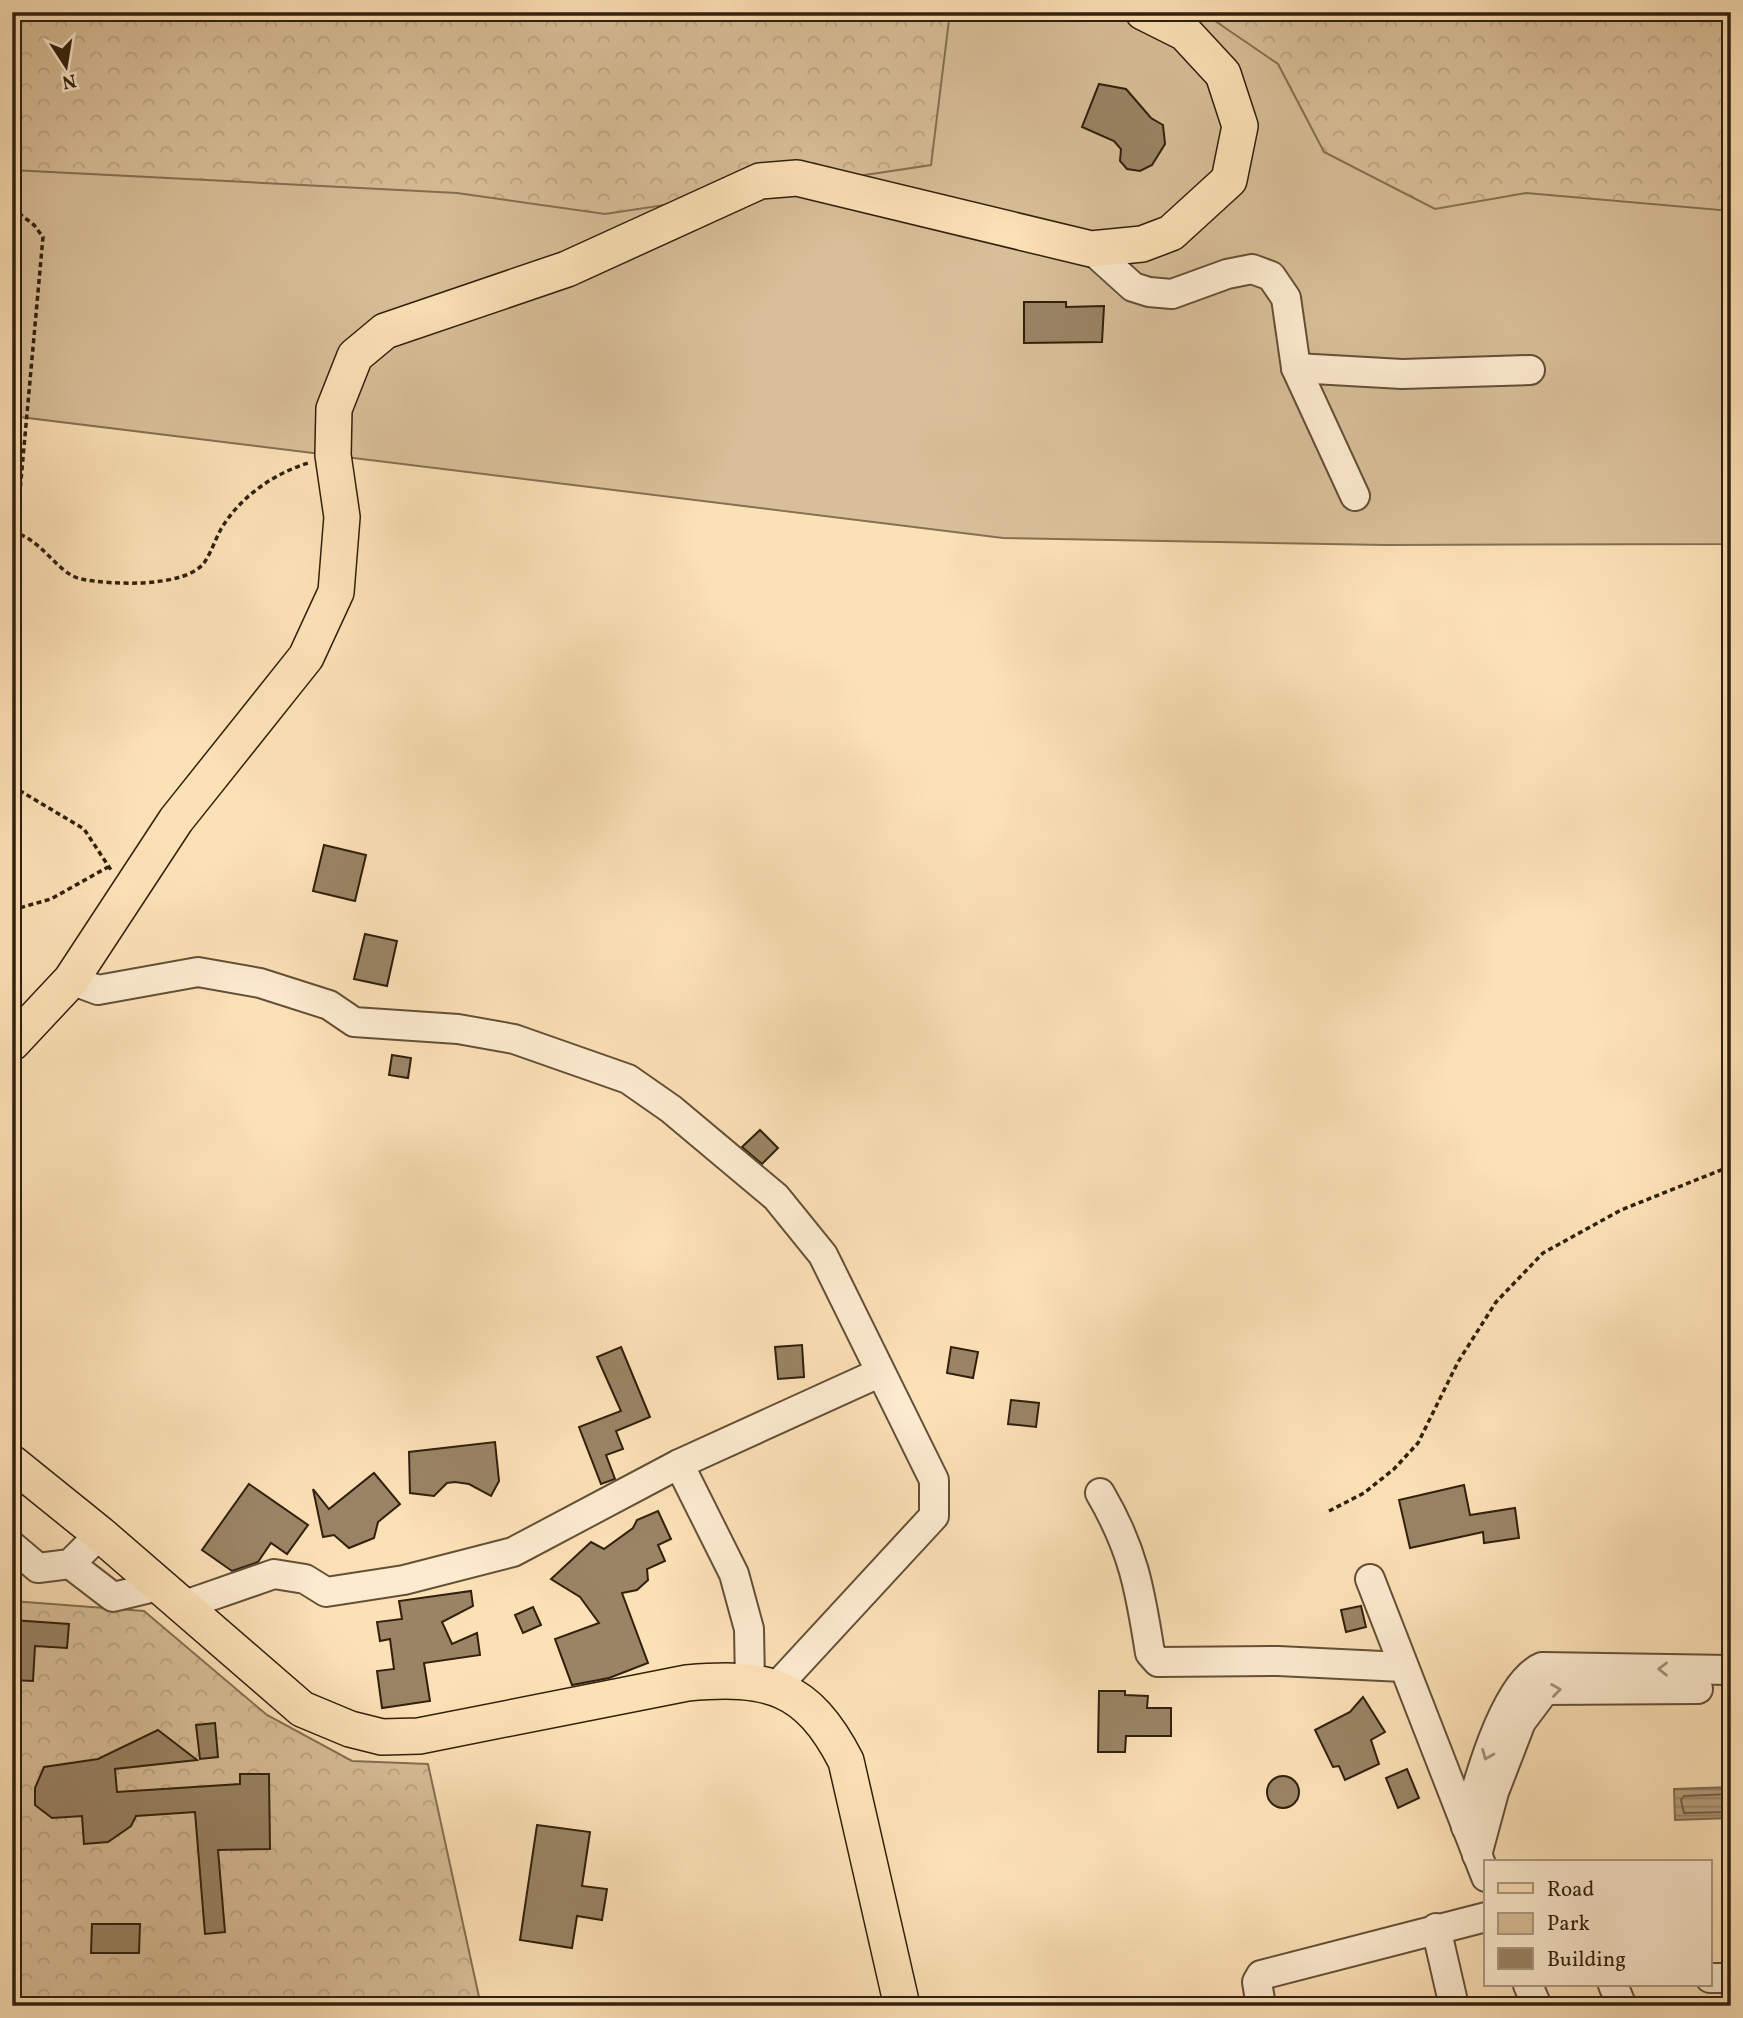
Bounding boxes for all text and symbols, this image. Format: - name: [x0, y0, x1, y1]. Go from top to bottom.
- north arrow: [32, 32, 102, 102]
- text: N: [59, 67, 79, 95]
- one-way arrow: [1657, 1661, 1667, 1677]
- one-way arrow: [1550, 1683, 1562, 1698]
- one-way arrow: [1481, 1748, 1495, 1761]
- legend: [1484, 1860, 1712, 1986]
- text: Road: [1547, 1876, 1594, 1905]
- text: Park: [1547, 1910, 1590, 1939]
- text: Building: [1547, 1946, 1626, 1975]

